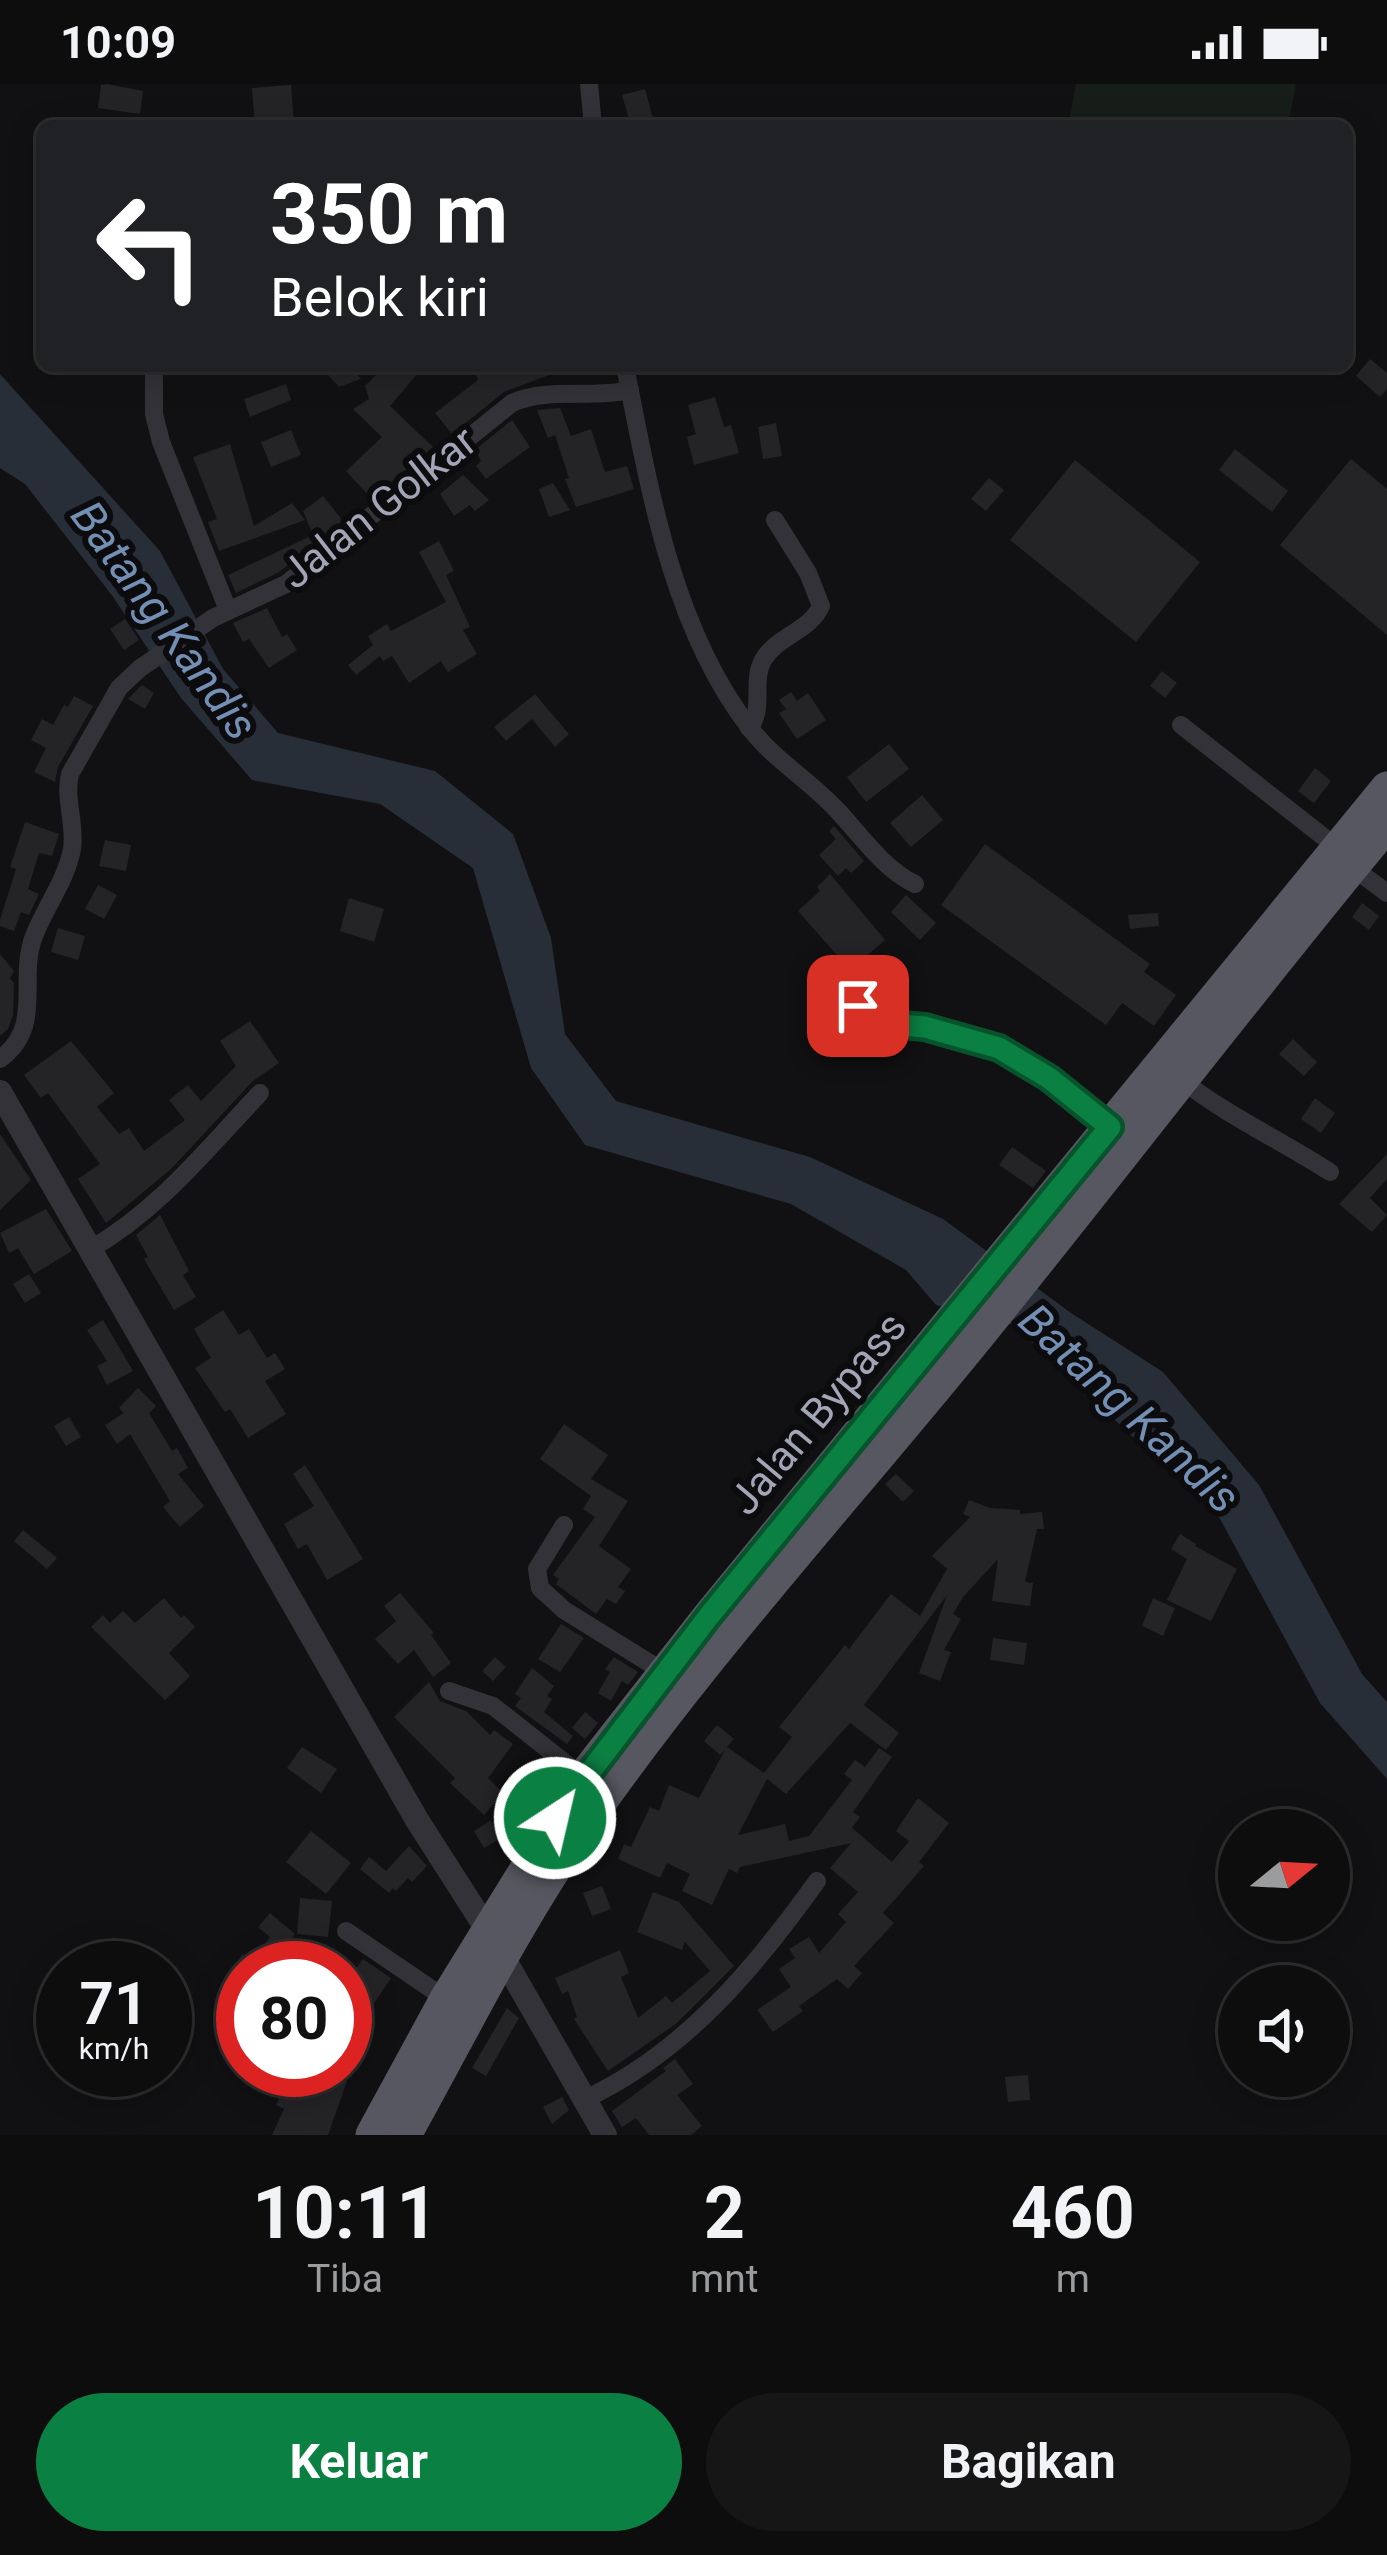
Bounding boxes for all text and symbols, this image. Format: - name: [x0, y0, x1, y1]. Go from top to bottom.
- text: 10:09: [60, 16, 176, 69]
- text: 350 m: [270, 165, 508, 264]
- icon: left: [72, 168, 228, 324]
- text: Belok kiri: [270, 266, 489, 329]
- street label: Jalan Golkar: [271, 416, 486, 599]
- water label: Batang Kandis: [60, 491, 269, 750]
- pin: [807, 955, 909, 1057]
- icon: arrive: [825, 973, 891, 1039]
- water label: Batang Kandis: [1009, 1293, 1251, 1524]
- street label: Jalan Bypass: [719, 1302, 916, 1524]
- position arrow: [492, 1755, 618, 1881]
- north arrow: [1218, 1809, 1350, 1941]
- map controls: [1218, 1809, 1350, 2097]
- speed limit sign: 80: [216, 1941, 372, 2097]
- button: sound: [1218, 1965, 1350, 2097]
- text: 71: [80, 1968, 148, 2039]
- text: km/h: [79, 2031, 149, 2066]
- text: 10:11: [252, 2171, 438, 2256]
- text: 2: [704, 2171, 745, 2256]
- text: 460: [1011, 2171, 1135, 2256]
- text: Tiba: [307, 2256, 383, 2302]
- text: mnt: [690, 2256, 759, 2302]
- text: m: [1056, 2256, 1090, 2302]
- button: Keluar: [36, 2393, 682, 2531]
- button: Bagikan: [706, 2393, 1351, 2531]

